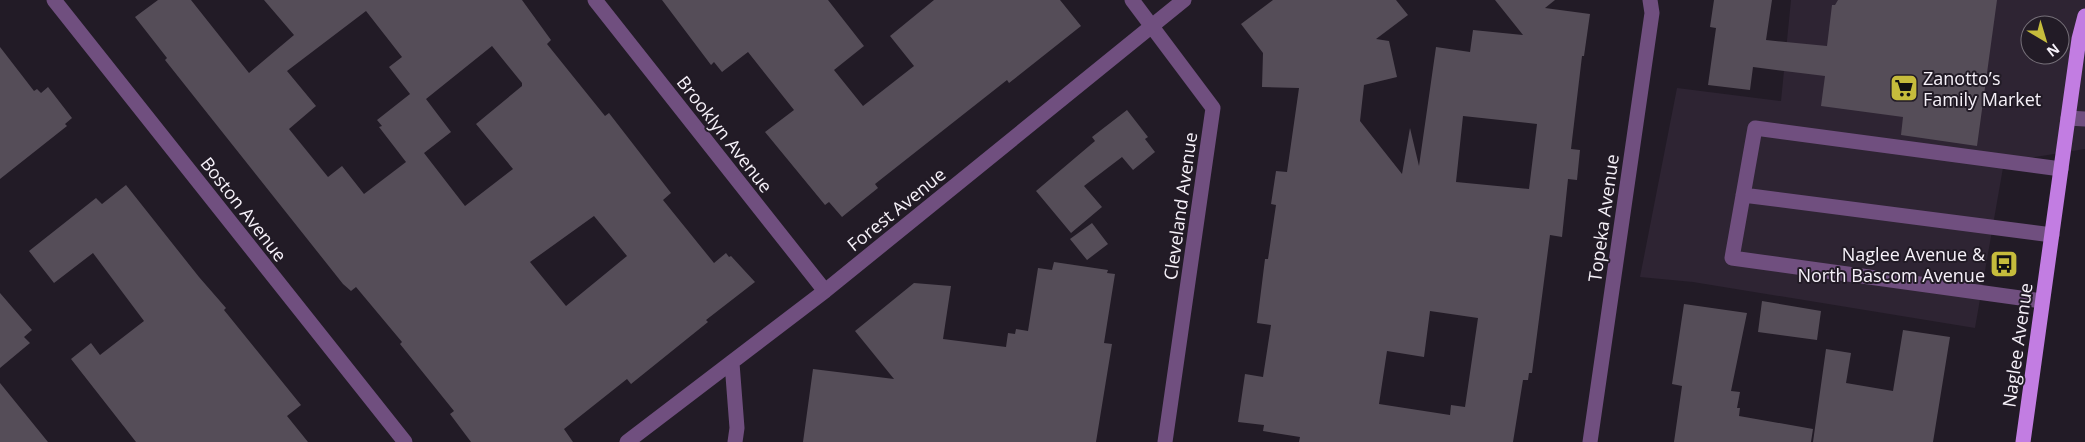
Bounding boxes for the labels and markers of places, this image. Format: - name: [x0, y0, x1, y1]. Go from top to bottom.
- place label: Zanotto’s Family Market: [1923, 66, 2041, 111]
- supermarket icon: Zanotto’s Family Market: [1889, 73, 1919, 103]
- place label: Naglee Avenue & North Bascom Avenue: [1797, 242, 1986, 287]
- bus stop icon: Naglee Avenue & North Bascom Avenue: [1989, 249, 2019, 279]

